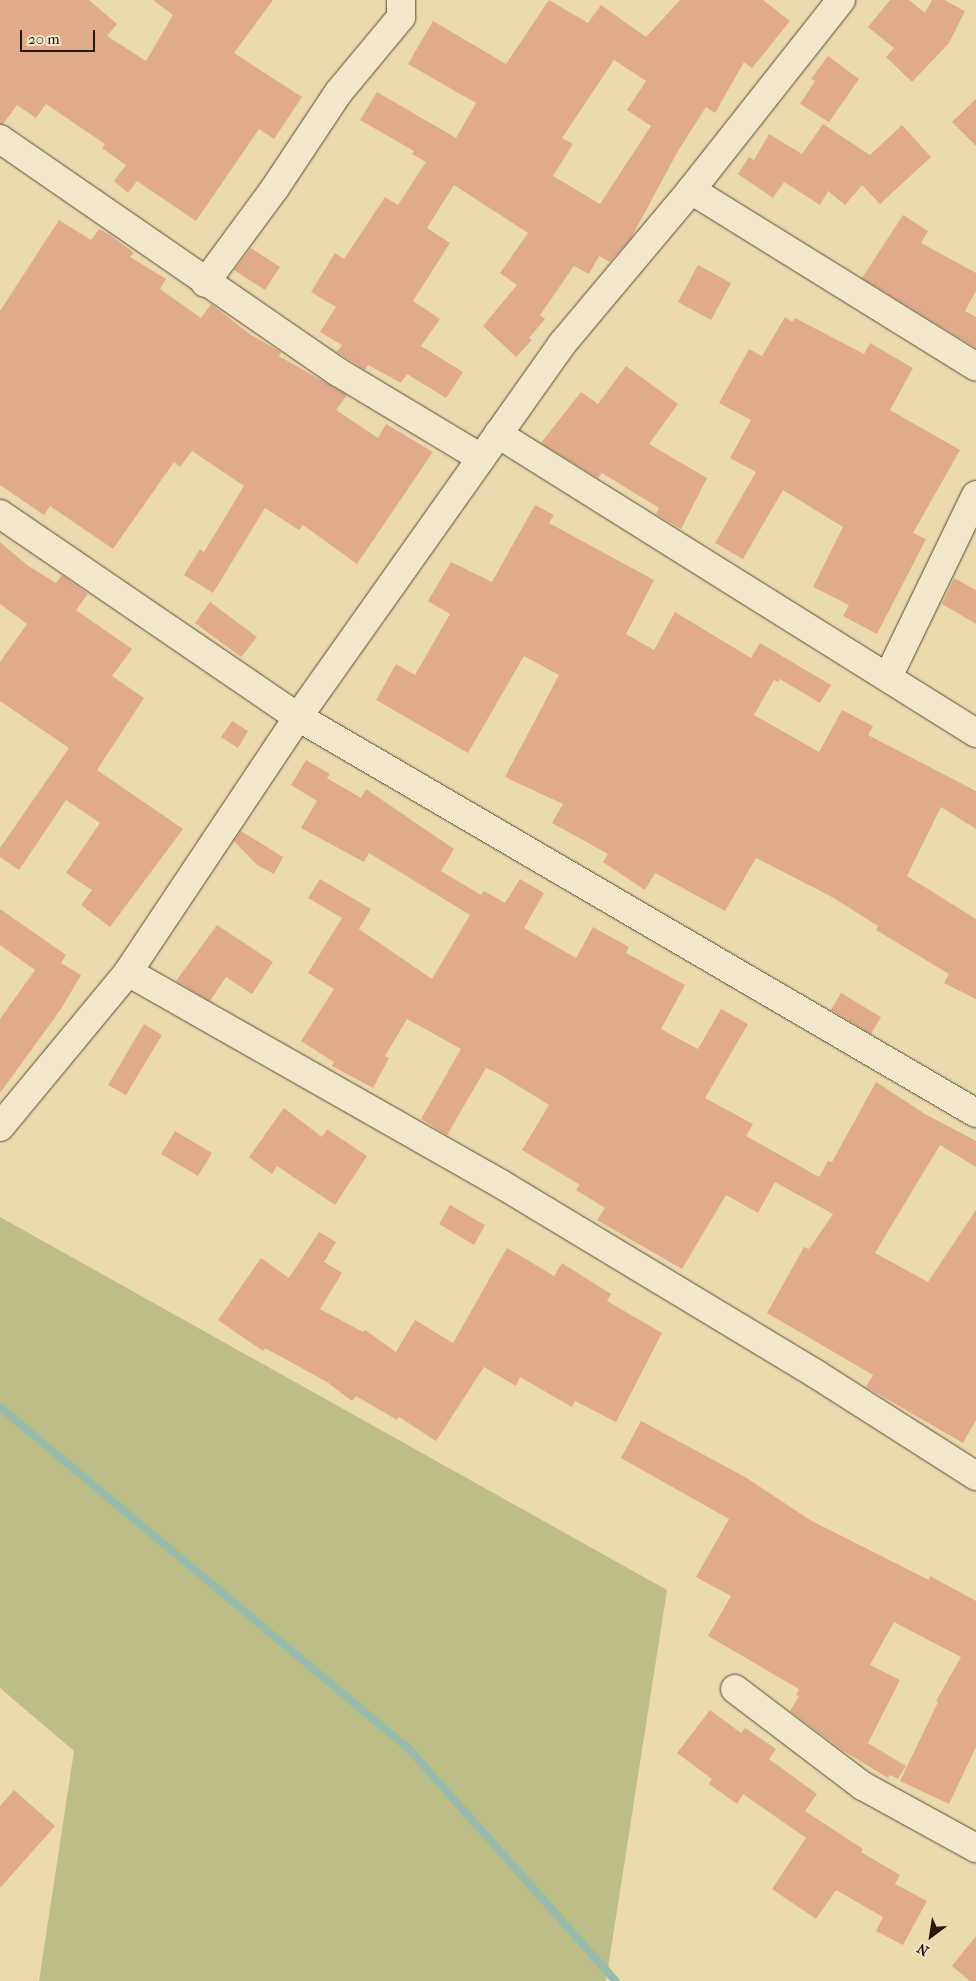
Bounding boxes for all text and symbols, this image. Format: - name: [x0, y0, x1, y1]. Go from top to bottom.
- scale bar: [22, 20, 98, 52]
- text: 20 m: [28, 30, 60, 48]
- north arrow: [906, 1911, 956, 1961]
- text: N: [914, 1939, 932, 1959]

